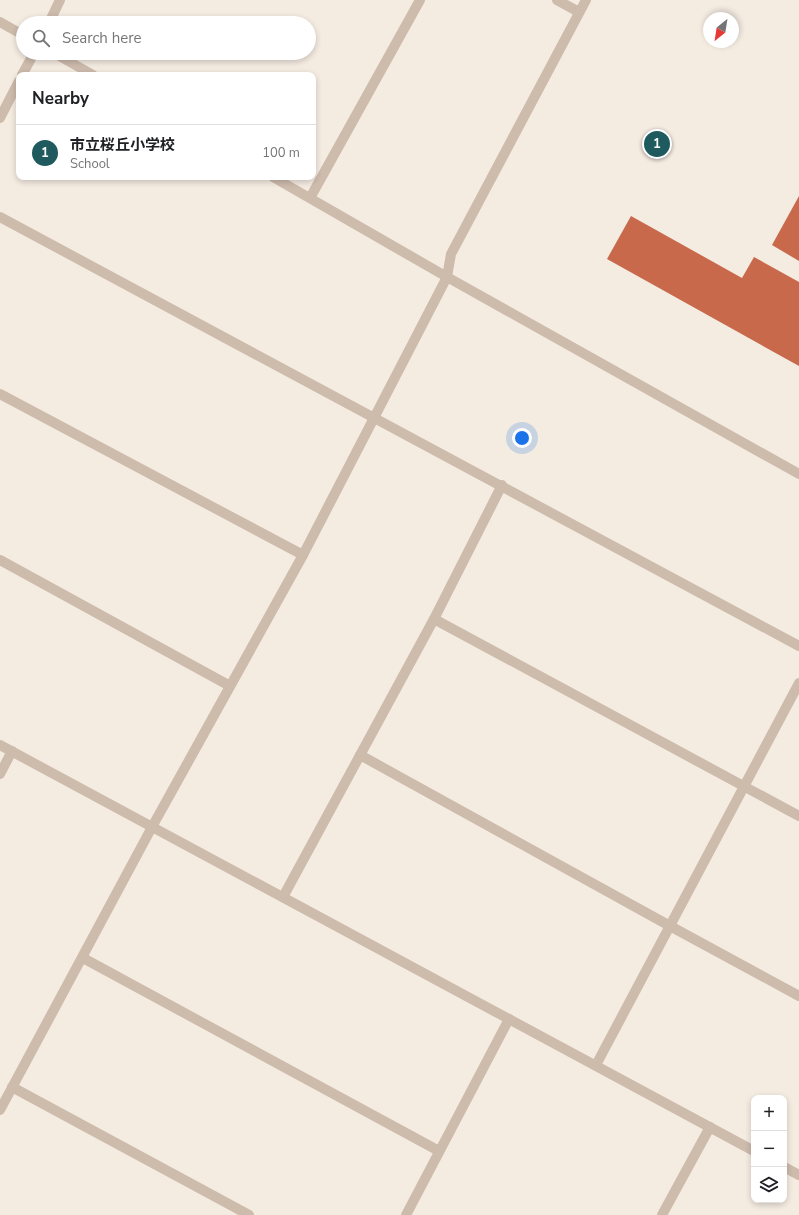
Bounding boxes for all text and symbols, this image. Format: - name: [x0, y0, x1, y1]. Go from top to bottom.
- north arrow: [703, 12, 739, 48]
- search box: [16, 16, 316, 60]
- icon: search: [30, 27, 52, 49]
- text: Search here: [62, 28, 142, 48]
- text: Nearby: [32, 87, 89, 110]
- pin: 1: [644, 129, 670, 159]
- text: 市立桜丘小学校: [70, 135, 175, 155]
- text: 1: [41, 144, 49, 162]
- text: 100 m: [262, 144, 300, 162]
- text: School: [70, 155, 110, 173]
- your location: [512, 428, 532, 448]
- map controls: [751, 1095, 787, 1203]
- button: +: [751, 1095, 787, 1131]
- button: −: [751, 1131, 787, 1167]
- button: layers: [751, 1167, 787, 1203]

